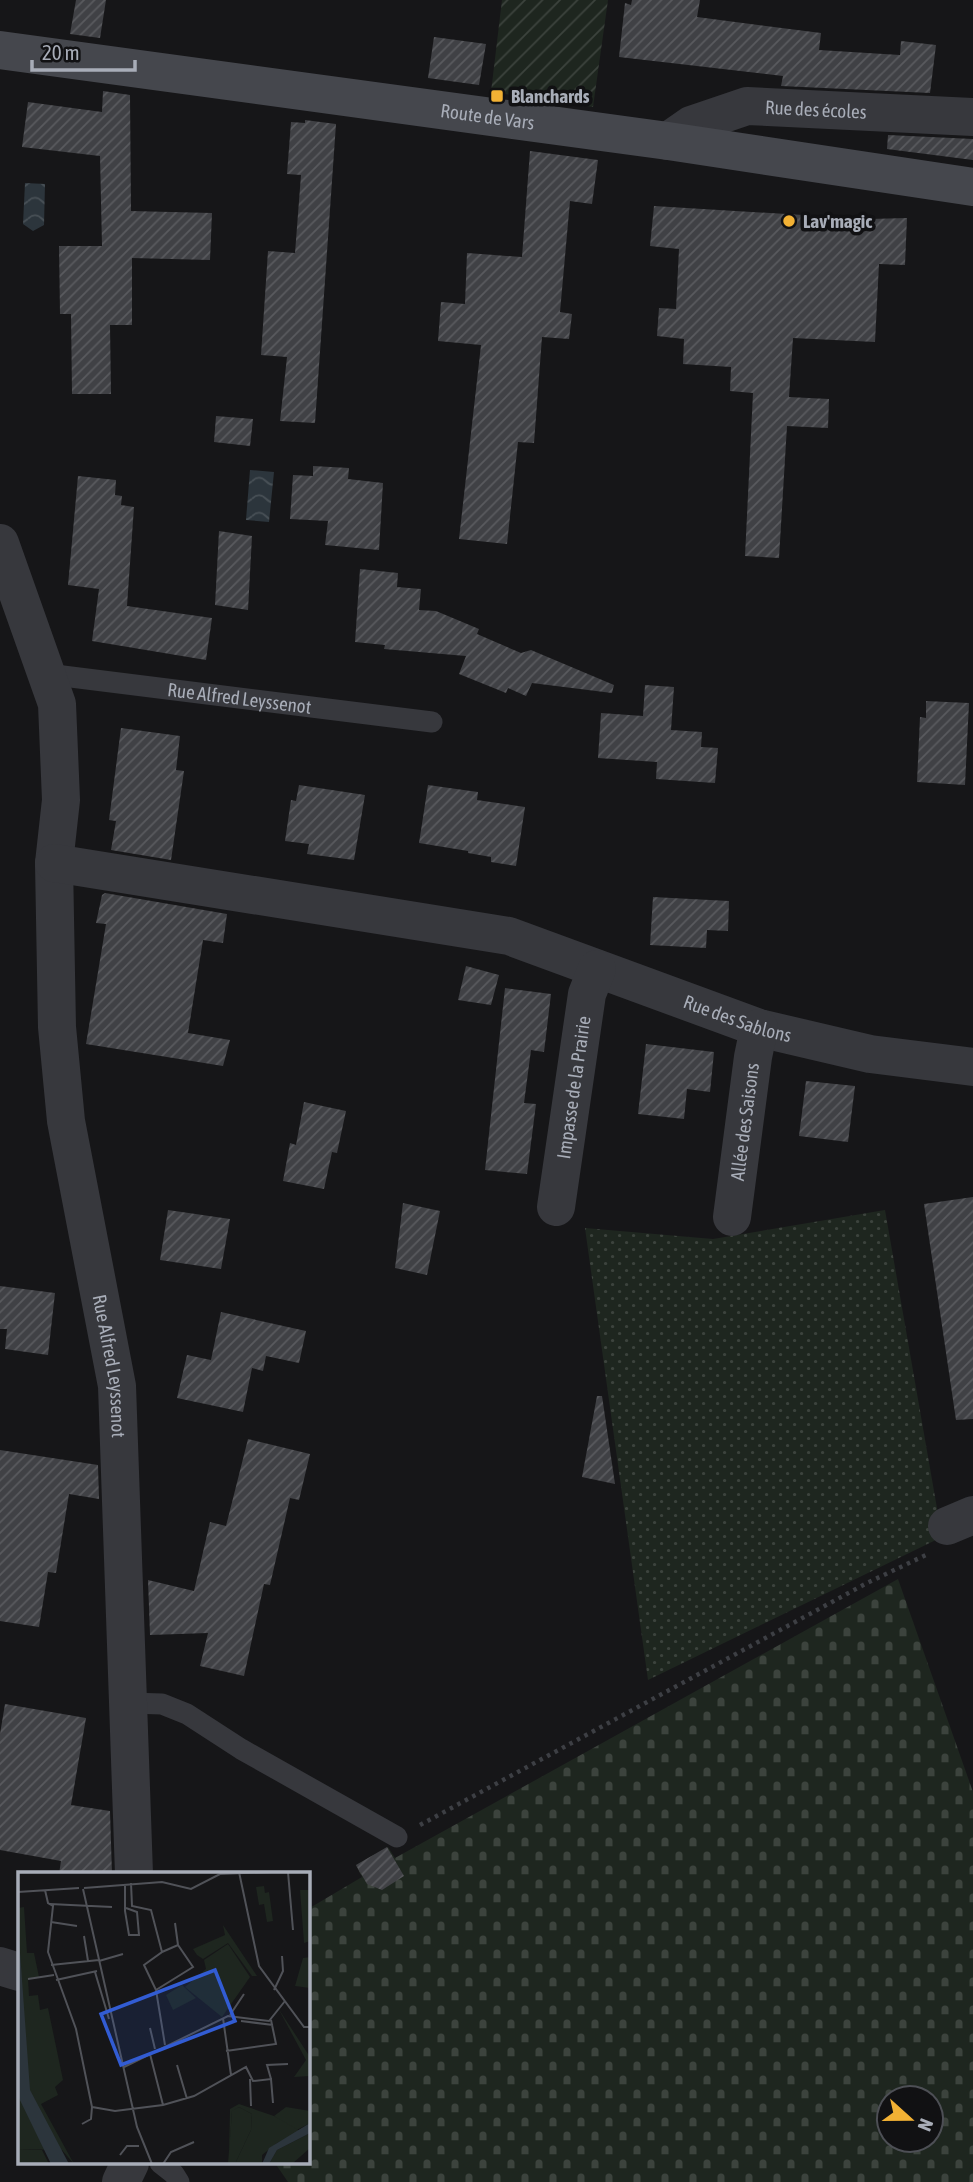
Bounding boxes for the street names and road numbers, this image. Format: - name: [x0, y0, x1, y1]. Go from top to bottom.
- street label: Rue des écoles: [764, 96, 867, 123]
- street label: Route de Vars: [439, 99, 536, 134]
- street label: Rue Alfred Leyssenot: [166, 678, 313, 718]
- street label: Rue des Sablons: [681, 990, 794, 1046]
- street label: Impasse de la Prairie: [552, 1014, 595, 1160]
- street label: Allée des Saisons: [726, 1061, 763, 1182]
- street label: Rue Alfred Leyssenot: [89, 1293, 130, 1438]

